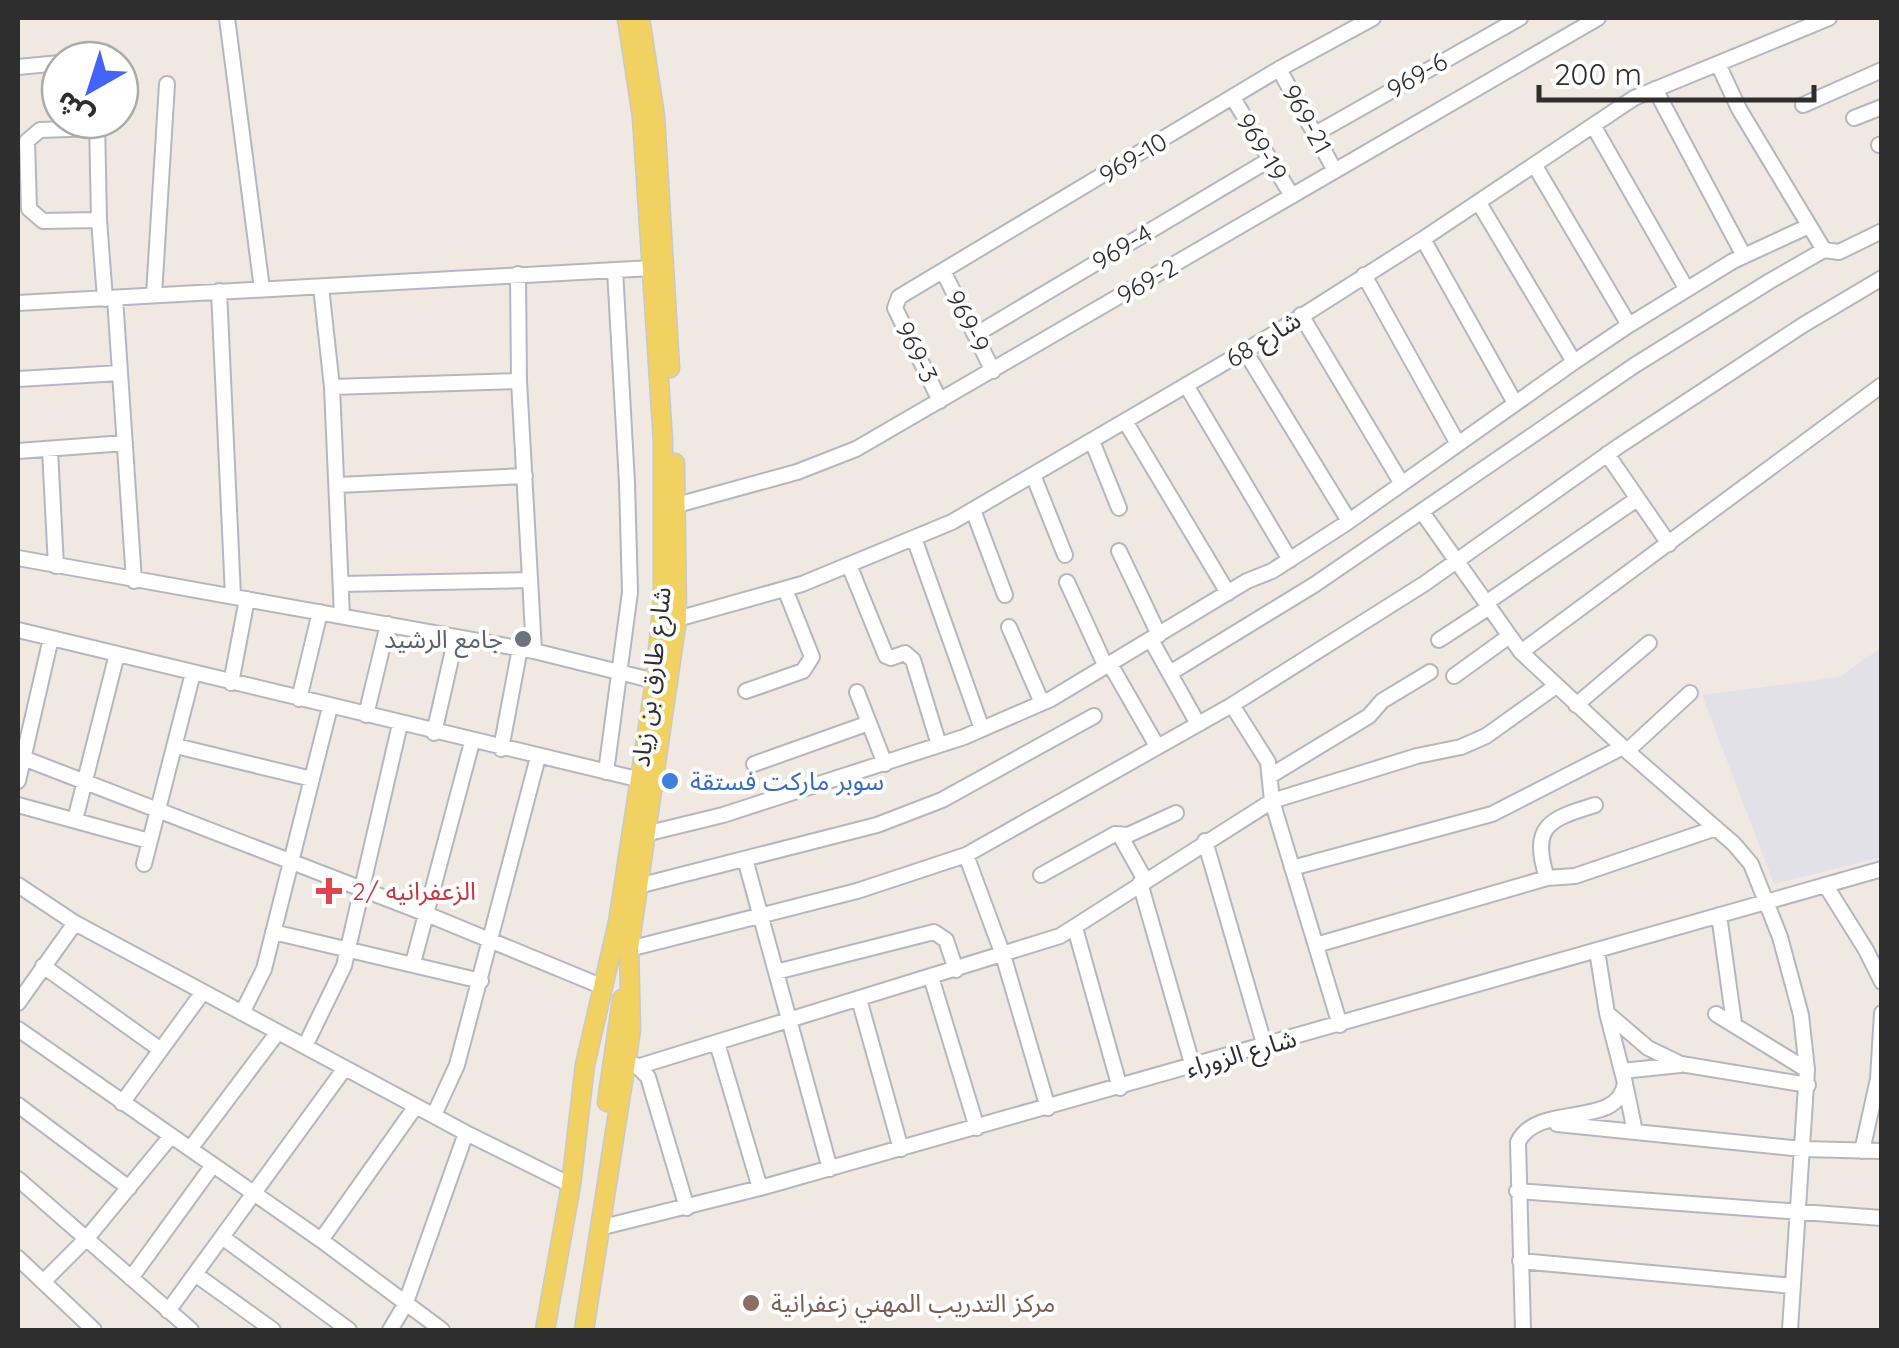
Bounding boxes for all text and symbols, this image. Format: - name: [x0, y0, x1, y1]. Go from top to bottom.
- north arrow: [40, 40, 140, 140]
- scale bar: [1539, 40, 1814, 102]
- street label: 969-6: [1381, 45, 1452, 104]
- text: 200 m: [1554, 55, 1642, 93]
- street label: 969-21: [1276, 79, 1339, 159]
- text: ش: [48, 84, 100, 135]
- street label: 969-19: [1230, 107, 1295, 186]
- street label: 969-10: [1093, 125, 1172, 190]
- street label: 969-4: [1086, 217, 1157, 276]
- street label: 969-2: [1111, 251, 1183, 310]
- street label: 969-9: [940, 285, 997, 357]
- street label: شارع 68: [1220, 304, 1308, 377]
- street label: 969-3: [889, 316, 945, 387]
- street label: شارع طارق بن زياد: [624, 585, 681, 769]
- place label: جامع الرشيد: [384, 623, 503, 658]
- marker: جامع الرشيد: [512, 628, 534, 650]
- place label: سوبر ماركت فستقة: [690, 765, 884, 796]
- marker: سوبر ماركت فستقة: [659, 770, 681, 792]
- place label: الزعفرانيه /2: [352, 875, 476, 906]
- marker: الزعفرانيه /2: [316, 878, 342, 904]
- street label: شارع الزوراء: [1182, 1022, 1301, 1087]
- place label: مركز التدريب المهني زعفرانية: [771, 1287, 1055, 1323]
- marker: مركز التدريب المهني زعفرانية: [740, 1292, 762, 1314]

